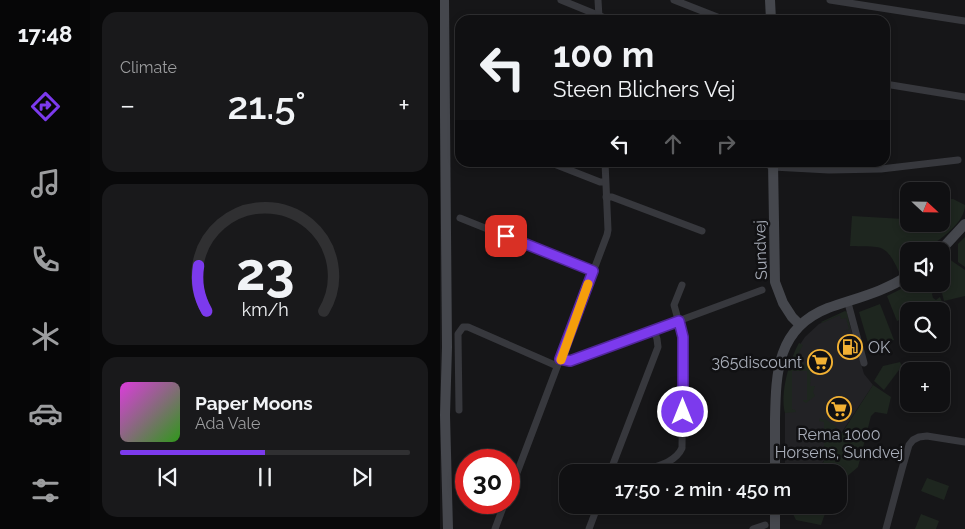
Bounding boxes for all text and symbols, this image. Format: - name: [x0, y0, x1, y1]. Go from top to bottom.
- text: 17:48: [18, 21, 72, 47]
- text: 100 m: [553, 34, 654, 75]
- icon: left: [470, 35, 535, 100]
- text: Climate: [120, 58, 177, 77]
- text: Steen Blichers Vej: [553, 76, 735, 102]
- text: 21.5°: [228, 83, 306, 128]
- icon: directions: [28, 89, 63, 124]
- text: −: [120, 89, 135, 122]
- text: +: [398, 89, 410, 122]
- icon: left: [606, 130, 634, 158]
- icon: ahead: [659, 130, 687, 158]
- icon: right: [712, 130, 740, 158]
- icon: music: [28, 166, 63, 201]
- north arrow: [900, 182, 950, 232]
- map controls: [900, 182, 950, 412]
- pin: [485, 215, 527, 257]
- street label: Sundvej: [750, 220, 771, 280]
- icon: arrive: [492, 222, 520, 250]
- text: 23: [236, 241, 294, 302]
- icon: phone: [28, 242, 63, 277]
- button: sound: [900, 242, 950, 292]
- text: km/h: [241, 299, 289, 320]
- button: search: [900, 302, 950, 352]
- icon: climate: [28, 319, 63, 354]
- fuel station icon: OK: [837, 334, 863, 360]
- place label: OK: [868, 338, 891, 357]
- supermarket icon: 365discount: [807, 349, 833, 375]
- place label: 365discount: [712, 353, 803, 372]
- button: +: [900, 362, 950, 412]
- position arrow: [656, 385, 708, 437]
- text: Paper Moons: [195, 392, 313, 414]
- icon: car: [28, 396, 63, 431]
- supermarket icon: Rema 1000 Horsens, Sundvej: [826, 396, 852, 422]
- text: Ada Vale: [195, 414, 260, 433]
- place label: Rema 1000 Horsens, Sundvej: [775, 425, 903, 462]
- speed limit sign: 30: [455, 449, 520, 514]
- icon: previous: [154, 463, 182, 491]
- icon: pause: [251, 463, 279, 491]
- icon: next: [348, 463, 376, 491]
- icon: filters: [28, 473, 63, 508]
- text: 17:50 · 2 min · 450 m: [615, 478, 791, 500]

